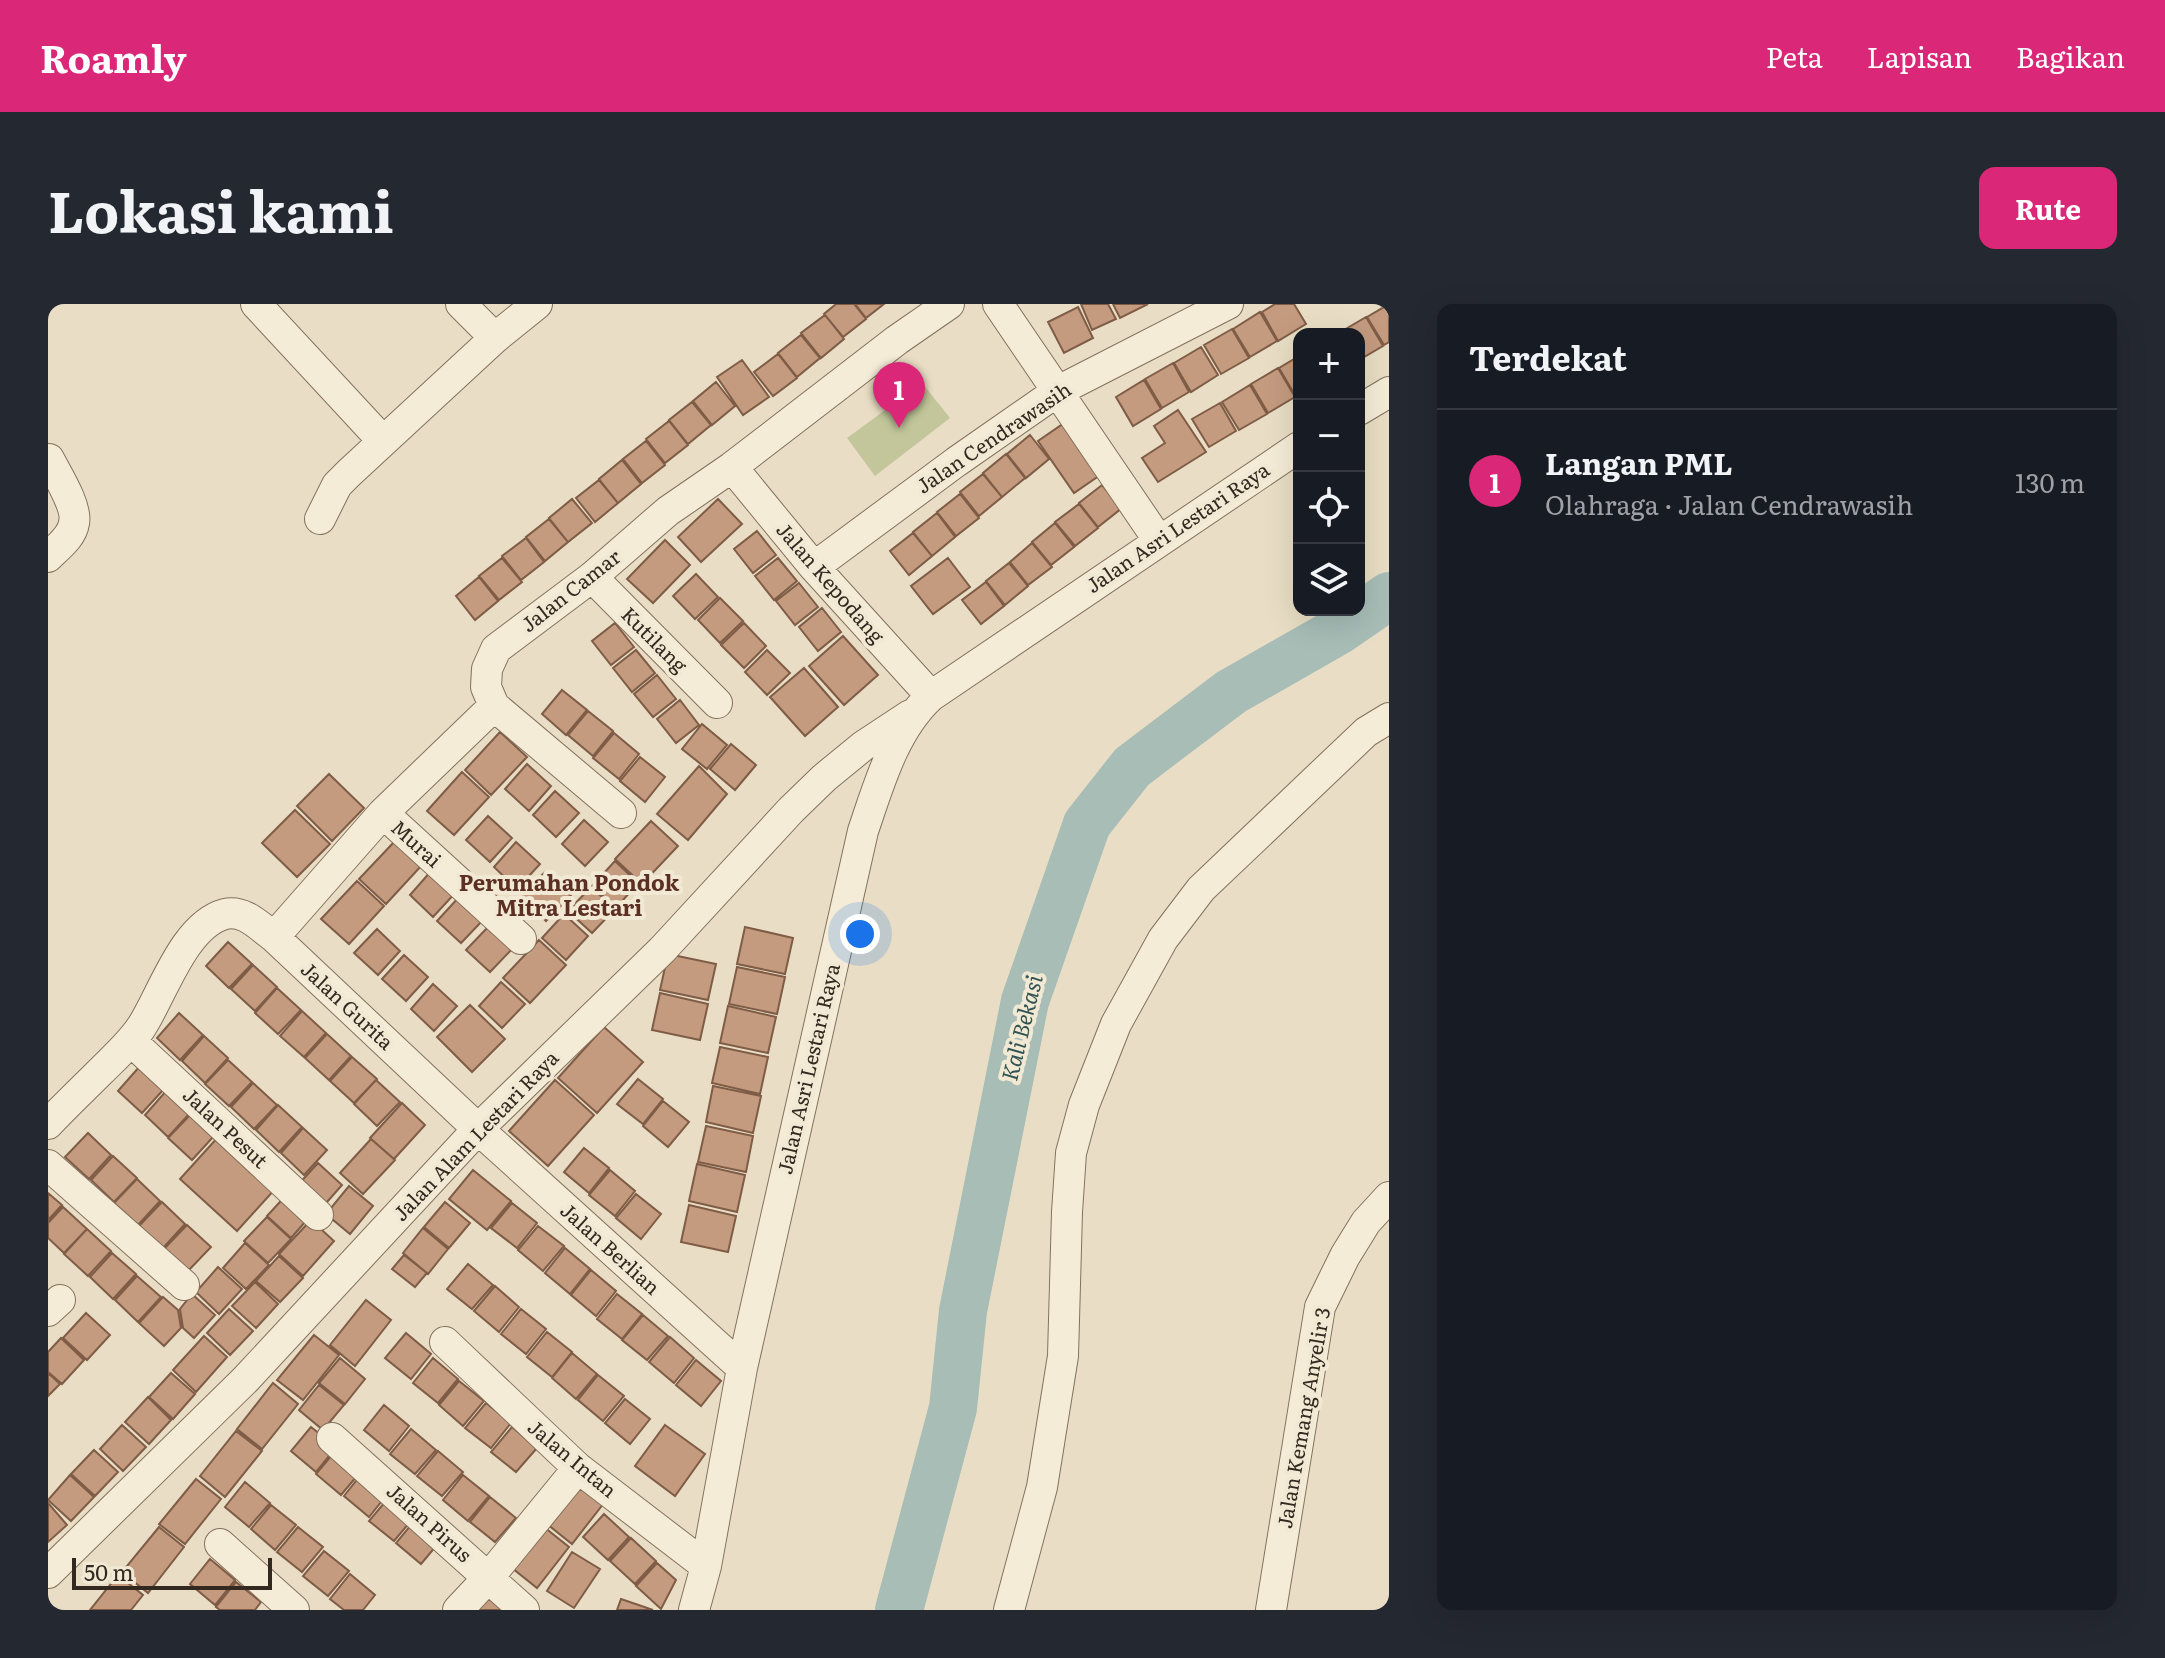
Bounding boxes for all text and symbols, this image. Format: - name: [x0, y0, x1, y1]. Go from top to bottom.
- text: Roamly: [40, 28, 186, 85]
- text: Peta: [1766, 35, 1823, 77]
- text: Lapisan: [1867, 35, 1972, 77]
- text: Bagikan: [2016, 35, 2125, 77]
- text: Lokasi kami: [48, 167, 394, 250]
- button: Rute: [1979, 167, 2117, 249]
- map controls: [1293, 328, 1365, 616]
- button: +: [1293, 328, 1365, 400]
- text: Terdekat: [1469, 331, 1627, 381]
- pin: 1: [873, 362, 925, 428]
- street label: Jalan Cendrawasih: [909, 373, 1076, 499]
- button: −: [1293, 400, 1365, 472]
- text: Langan PML: [1545, 440, 1733, 484]
- street label: Jalan Asri Lestari Raya: [1079, 453, 1275, 599]
- text: 1: [1490, 462, 1500, 501]
- text: 130 m: [2015, 462, 2085, 501]
- button: locate: [1293, 472, 1365, 544]
- text: Olahraga · Jalan Cendrawasih: [1545, 484, 1913, 523]
- street label: Jalan Kepodang: [770, 515, 893, 649]
- street label: Jalan Camar: [513, 541, 626, 638]
- button: layers: [1293, 544, 1365, 616]
- street label: Kutilang: [616, 599, 696, 679]
- street label: Murai: [386, 812, 449, 874]
- district label: Perumahan Pondok Mitra Lestari: [459, 865, 680, 923]
- your location: [840, 914, 880, 954]
- street label: Jalan Gurita: [295, 953, 402, 1056]
- street label: Jalan Asri Lestari Raya: [768, 960, 846, 1177]
- water label: Kali Bekasi: [991, 971, 1050, 1084]
- street label: Jalan Alam Lestari Raya: [385, 1042, 564, 1227]
- street label: Jalan Pesut: [177, 1079, 276, 1174]
- street label: Jalan Berlian: [555, 1194, 668, 1301]
- street label: Jalan Kemang Anyelir 3: [1268, 1305, 1336, 1531]
- street label: Jalan Intan: [522, 1411, 624, 1504]
- street label: Jalan Pirus: [381, 1475, 480, 1568]
- scale bar: [72, 1554, 272, 1590]
- text: 50 m: [84, 1555, 134, 1588]

